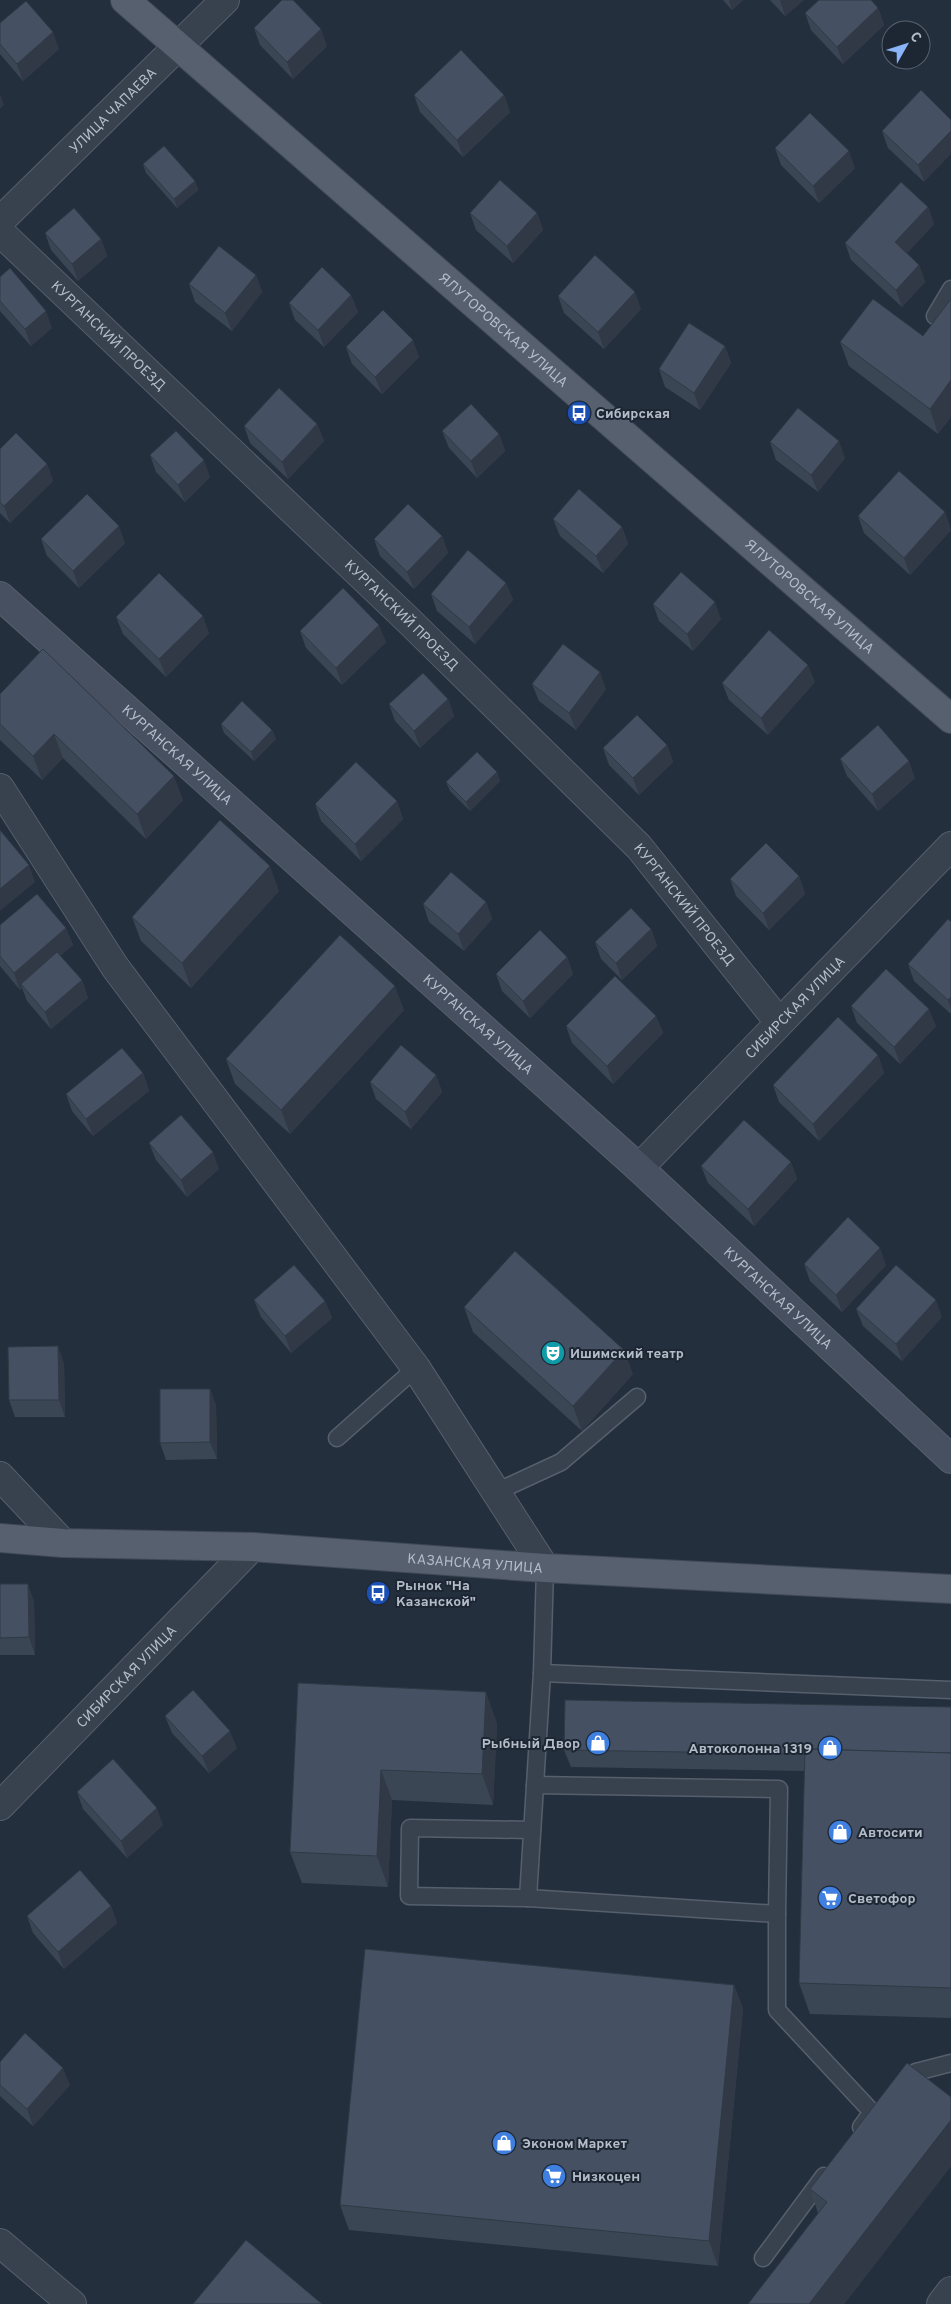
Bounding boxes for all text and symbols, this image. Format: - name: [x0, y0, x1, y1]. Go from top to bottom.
- north arrow: [881, 20, 931, 70]
- text: С: [906, 29, 924, 47]
- street label: УЛИЦА ЧАПАЕВА: [67, 65, 161, 158]
- street label: ЯЛУТОРОВСКАЯ УЛИЦА: [434, 270, 571, 392]
- street label: КУРГАНСКИЙ ПРОЕЗД: [47, 278, 169, 395]
- bus stop icon: Сибирская: [566, 400, 592, 426]
- place label: Сибирская: [596, 406, 670, 423]
- street label: ЯЛУТОРОВСКАЯ УЛИЦА: [741, 536, 877, 658]
- street label: КУРГАНСКИЙ ПРОЕЗД: [340, 557, 461, 675]
- street label: КУРГАНСКАЯ УЛИЦА: [118, 702, 235, 810]
- street label: КУРГАНСКИЙ ПРОЕЗД: [629, 840, 738, 970]
- street label: СИБИРСКАЯ УЛИЦА: [742, 953, 849, 1063]
- street label: КУРГАНСКАЯ УЛИЦА: [419, 972, 536, 1079]
- street label: КУРГАНСКАЯ УЛИЦА: [719, 1244, 835, 1354]
- theatre icon: Ишимский театр: [540, 1340, 566, 1366]
- place label: Ишимский театр: [570, 1346, 684, 1363]
- street label: КАЗАНСКАЯ УЛИЦА: [407, 1551, 543, 1578]
- place label: Рынок "На Казанской": [396, 1578, 476, 1611]
- bus stop icon: Рынок "На Казанской": [365, 1580, 391, 1606]
- street label: СИБИРСКАЯ УЛИЦА: [74, 1623, 181, 1732]
- shop icon: Рыбный Двор: [585, 1730, 611, 1756]
- shop icon: Автоколонна 1319: [817, 1735, 843, 1761]
- place label: Рыбный Двор: [482, 1736, 580, 1753]
- place label: Автоколонна 1319: [689, 1741, 812, 1758]
- shop icon: Автосити: [827, 1819, 853, 1845]
- place label: Автосити: [858, 1825, 923, 1842]
- supermarket icon: Светофор: [817, 1885, 843, 1911]
- place label: Светофор: [848, 1891, 916, 1908]
- shop icon: Эконом Маркет: [491, 2130, 517, 2156]
- place label: Эконом Маркет: [522, 2136, 627, 2153]
- supermarket icon: Низкоцен: [541, 2163, 567, 2189]
- place label: Низкоцен: [572, 2169, 640, 2186]

